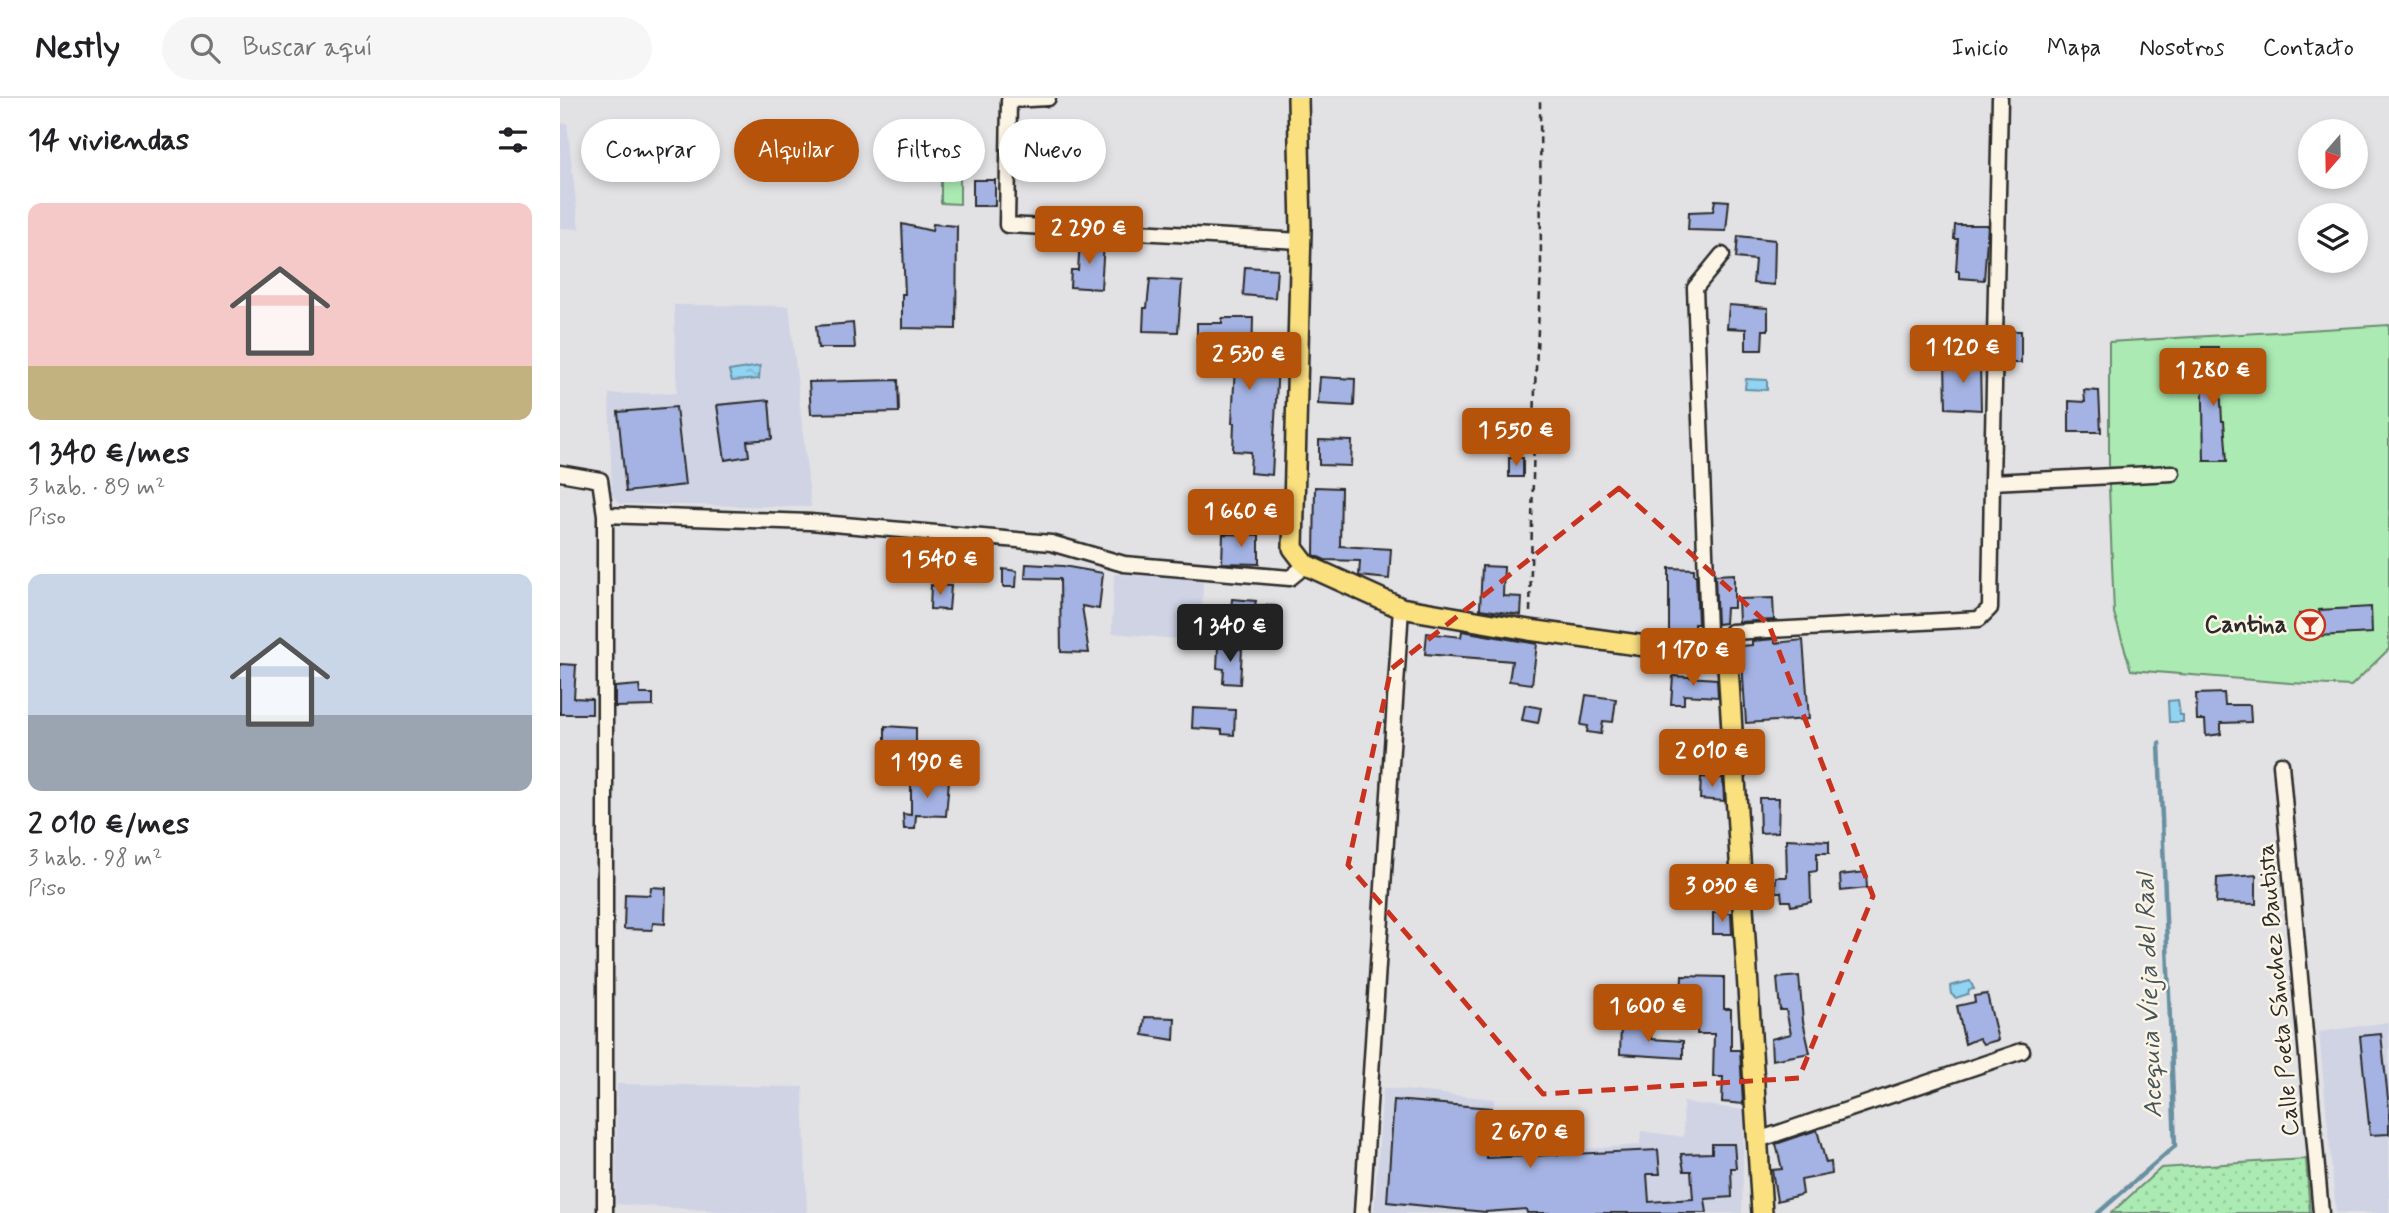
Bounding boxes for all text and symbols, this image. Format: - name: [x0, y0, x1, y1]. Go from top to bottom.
- search box: [162, 17, 652, 80]
- text: Nestly: [35, 26, 120, 70]
- icon: search: [186, 29, 224, 67]
- text: Buscar aquí: [242, 31, 373, 65]
- text: Inicio: [1951, 33, 2009, 64]
- text: Mapa: [2047, 33, 2101, 64]
- text: Nosotros: [2139, 33, 2225, 64]
- text: Contacto: [2263, 33, 2354, 64]
- chip: Comprar: [581, 119, 720, 182]
- chip: Alquilar: [734, 119, 859, 182]
- chip: Filtros: [873, 119, 985, 182]
- chip: Nuevo: [999, 119, 1106, 182]
- north arrow: [2298, 119, 2368, 189]
- map controls: [2298, 119, 2368, 273]
- text: 14 viviendas: [28, 121, 189, 160]
- icon: filters: [494, 121, 532, 159]
- button: layers: [2298, 203, 2368, 273]
- pin: 2 290 €: [1024, 206, 1154, 266]
- text: 2 290 €: [1051, 214, 1127, 244]
- icon: home: [217, 248, 343, 374]
- pin: 1 120 €: [1898, 326, 2028, 385]
- pin: 2 530 €: [1184, 332, 1314, 392]
- text: 1 120 €: [1926, 333, 2000, 363]
- text: 2 530 €: [1212, 340, 1286, 370]
- pin: 1 280 €: [2148, 348, 2278, 408]
- text: 1 280 €: [2175, 356, 2251, 386]
- pin: 1 550 €: [1451, 408, 1581, 468]
- text: 1 550 €: [1478, 416, 1554, 446]
- text: 1 340 €/mes: [28, 434, 190, 473]
- text: 3 hab. · 89 m²: [28, 473, 165, 503]
- pin: 1 660 €: [1176, 490, 1306, 549]
- text: 1 660 €: [1204, 497, 1278, 527]
- text: Piso: [28, 503, 66, 533]
- pin: 1 540 €: [875, 538, 1005, 597]
- text: 1 540 €: [902, 545, 978, 575]
- pin: 1 340 €: [1165, 604, 1295, 664]
- bar icon: Cantina: [2293, 608, 2327, 642]
- place label: Cantina: [2204, 610, 2287, 641]
- text: 1 340 €: [1193, 612, 1267, 642]
- icon: home: [217, 619, 343, 745]
- pin: 1 170 €: [1628, 628, 1758, 688]
- text: 1 170 €: [1656, 636, 1730, 666]
- pin: 2 010 €: [1647, 730, 1777, 789]
- text: 2 010 €: [1675, 737, 1749, 767]
- pin: 1 190 €: [862, 740, 992, 800]
- text: 1 190 €: [891, 748, 963, 778]
- text: 2 010 €/mes: [28, 805, 189, 844]
- street label: Calle Poeta Sánchez Bautista: [2251, 842, 2307, 1138]
- text: 3 hab. · 98 m²: [28, 844, 163, 874]
- pin: 3 030 €: [1657, 864, 1787, 924]
- water label: Acequia Vieja del Raal: [2129, 869, 2171, 1119]
- text: 3 030 €: [1685, 872, 1759, 902]
- text: Piso: [28, 874, 66, 904]
- pin: 1 600 €: [1583, 984, 1713, 1044]
- text: 1 600 €: [1609, 992, 1687, 1022]
- pin: 2 670 €: [1465, 1110, 1595, 1170]
- text: 2 670 €: [1491, 1118, 1569, 1148]

